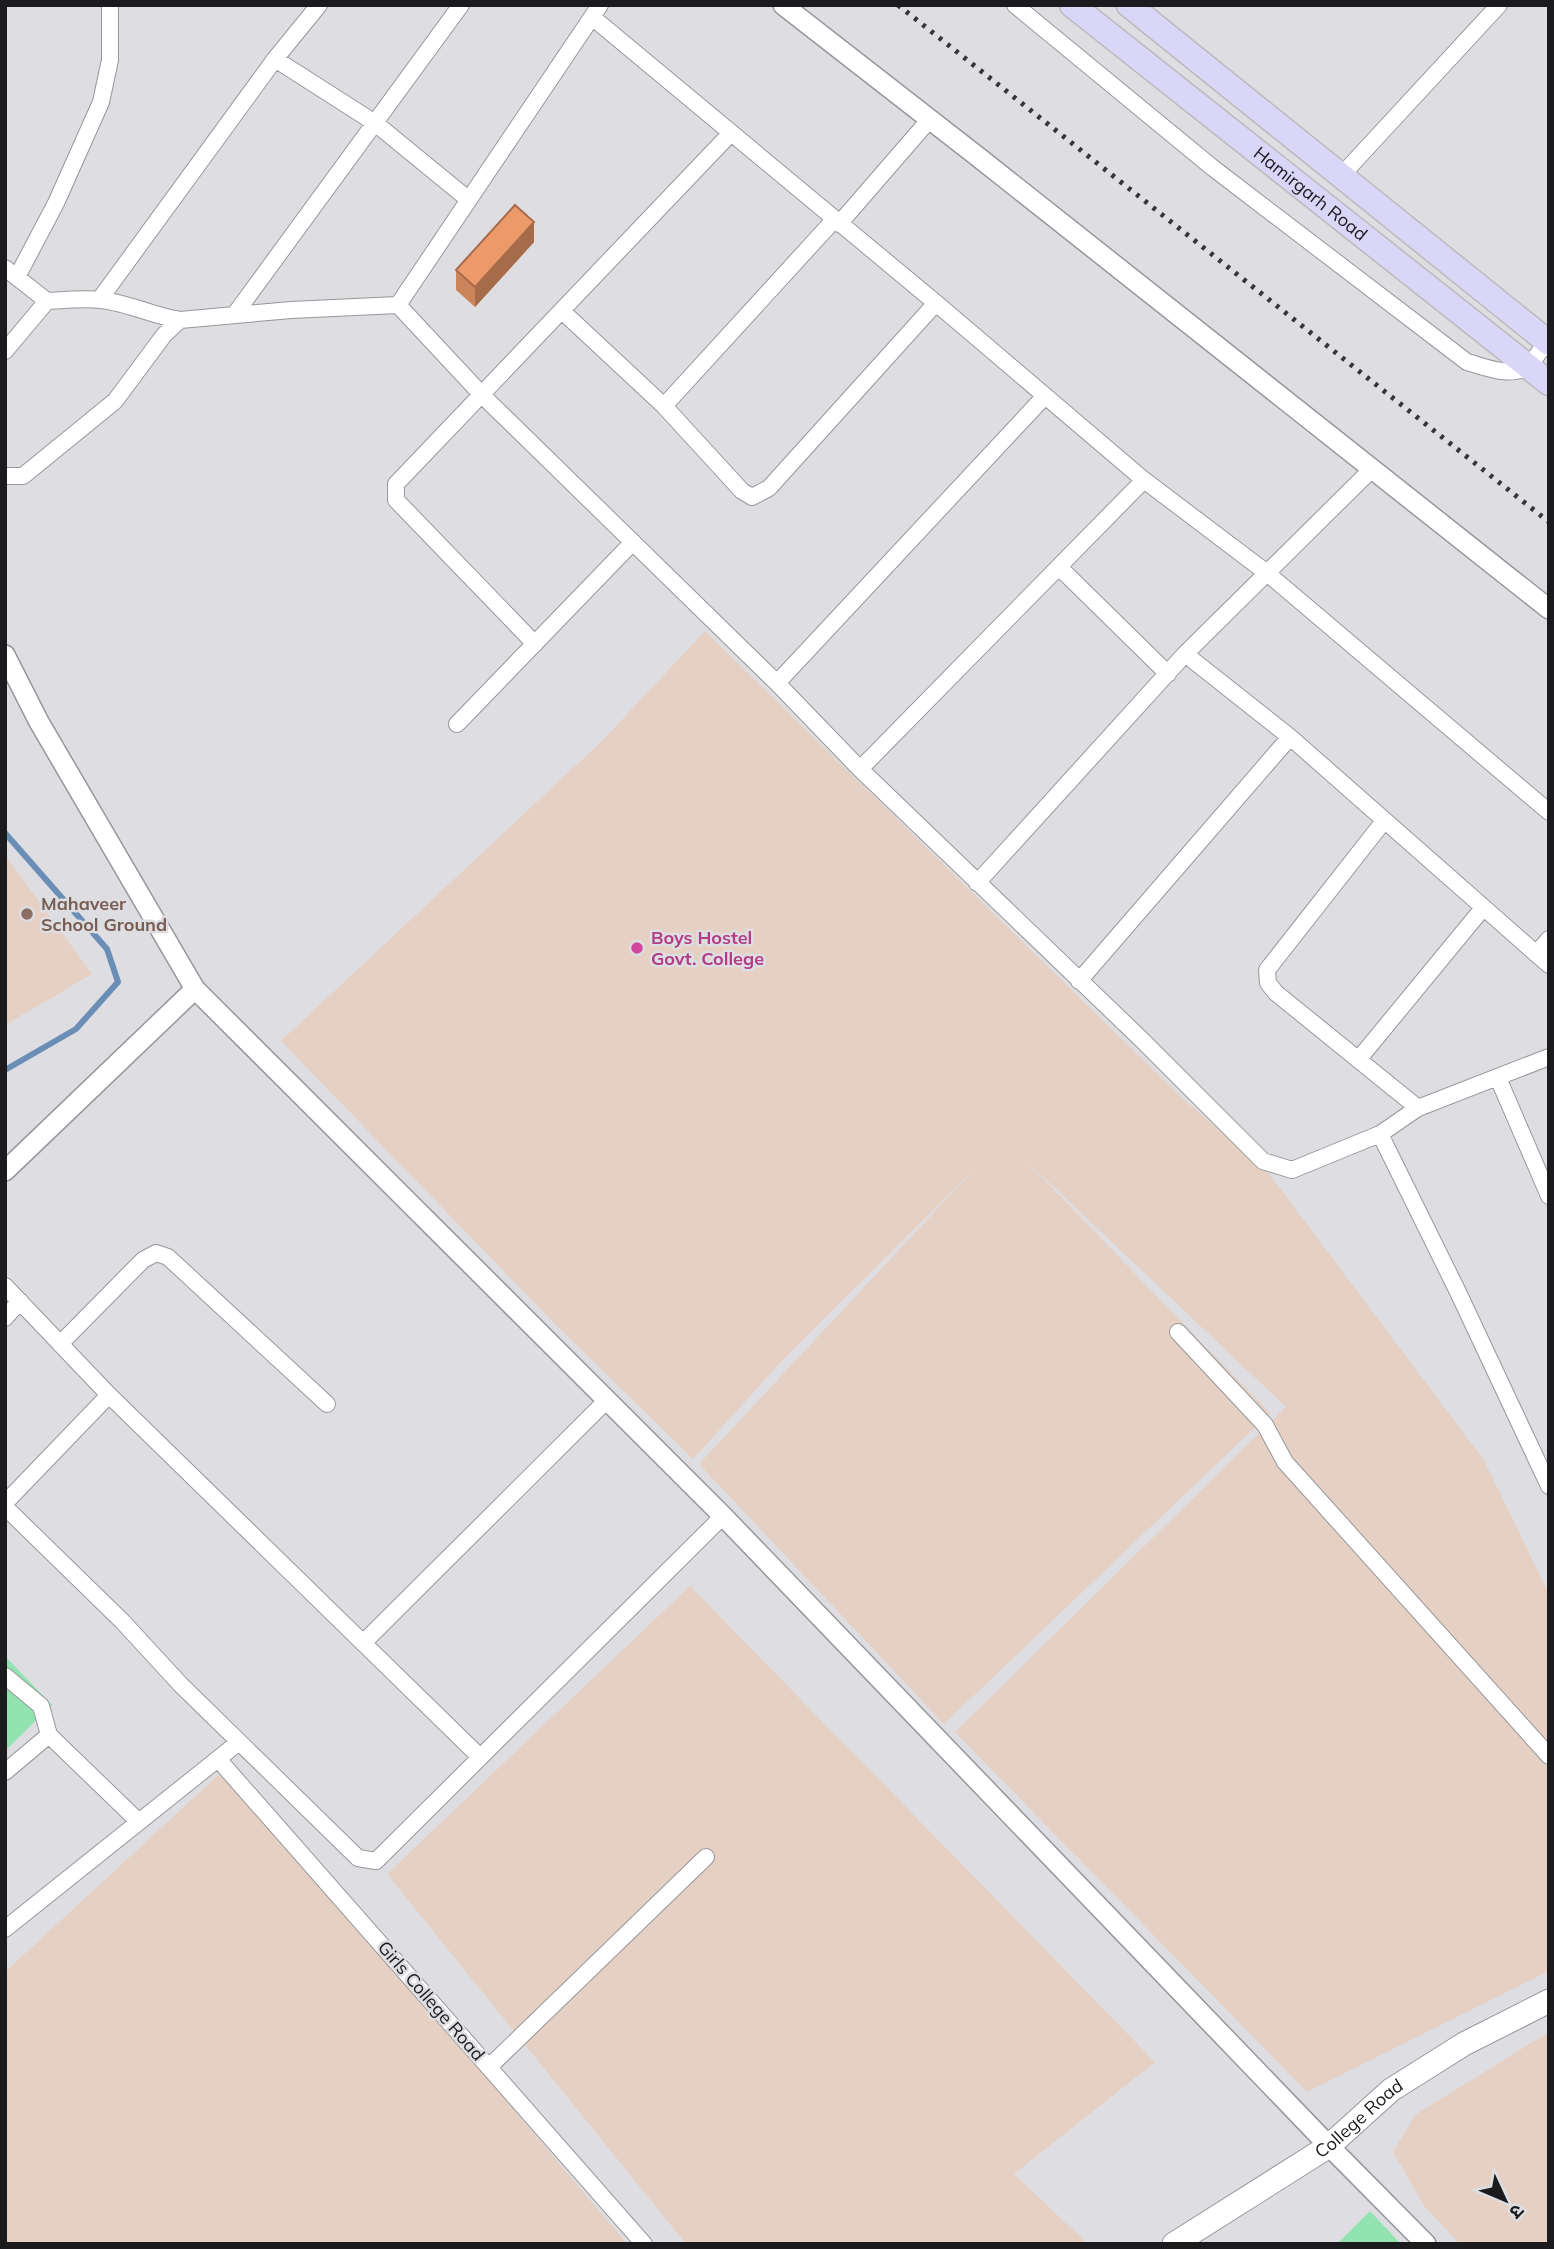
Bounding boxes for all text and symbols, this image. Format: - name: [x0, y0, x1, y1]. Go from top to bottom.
- street label: Hamirgarh Road: [1249, 141, 1372, 246]
- place label: Mahaveer School Ground: [41, 892, 167, 936]
- marker: Mahaveer School Ground: [19, 906, 35, 922]
- place label: Boys Hostel Govt. College: [651, 926, 764, 970]
- marker: Boys Hostel Govt. College: [629, 940, 645, 956]
- street label: Girls College Road: [373, 1936, 490, 2065]
- street label: College Road: [1310, 2073, 1407, 2163]
- north arrow: [1470, 2165, 1540, 2235]
- text: उ: [1504, 2199, 1530, 2225]

